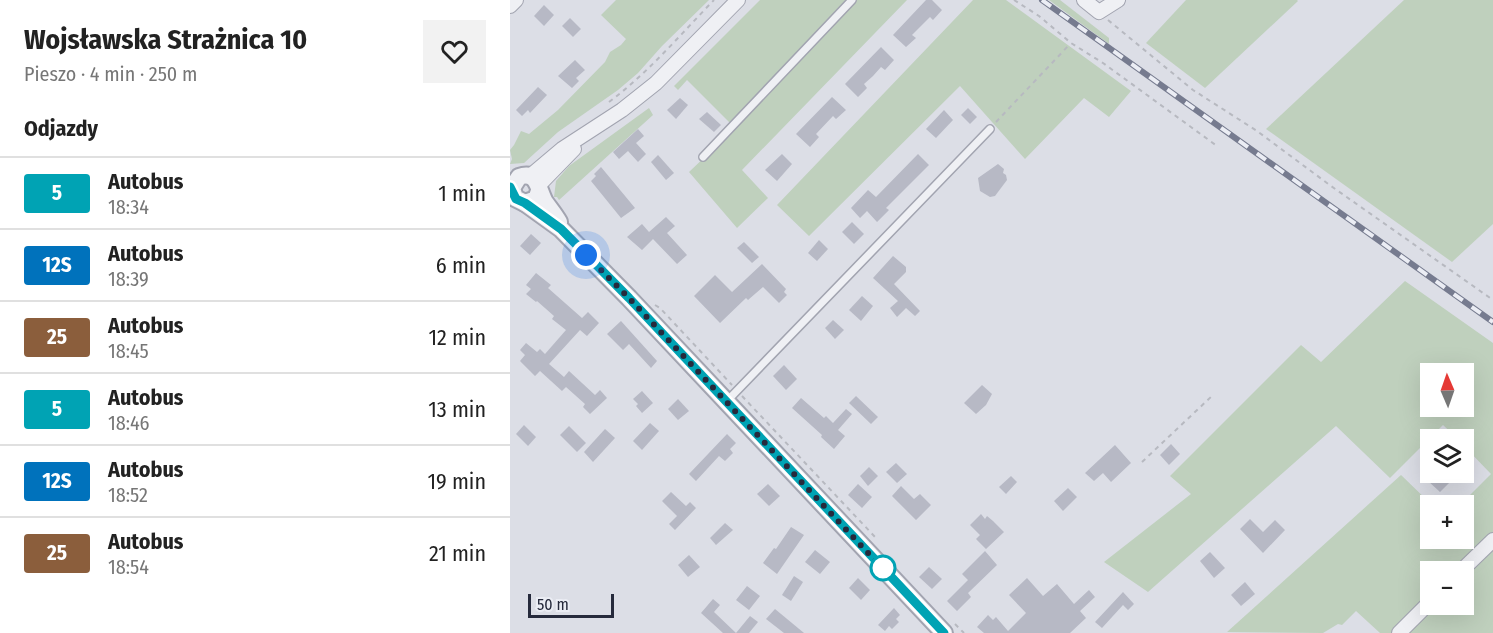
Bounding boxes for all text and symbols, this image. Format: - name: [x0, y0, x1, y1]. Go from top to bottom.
- button: heart: [423, 20, 486, 83]
- text: Wojsławska Strażnica 10: [24, 23, 307, 56]
- text: Pieszo · 4 min · 250 m: [24, 62, 197, 86]
- text: Odjazdy: [24, 115, 98, 142]
- text: Autobus: [108, 168, 183, 195]
- text: 5: [52, 180, 62, 206]
- text: 1 min: [438, 180, 486, 207]
- text: 18:34: [108, 195, 149, 219]
- text: Autobus: [108, 240, 183, 267]
- your location: [571, 240, 601, 270]
- text: 12S: [42, 252, 72, 278]
- text: 6 min: [436, 252, 486, 279]
- text: 18:39: [108, 267, 149, 291]
- text: Autobus: [108, 312, 183, 339]
- text: 25: [47, 324, 67, 350]
- text: 12 min: [428, 324, 486, 351]
- text: 18:45: [108, 339, 149, 363]
- north arrow: [1420, 363, 1474, 417]
- map controls: [1420, 363, 1474, 615]
- text: Autobus: [108, 384, 183, 411]
- text: 5: [52, 396, 62, 422]
- text: 13 min: [428, 396, 486, 423]
- text: 18:46: [108, 411, 150, 435]
- button: layers: [1420, 429, 1474, 483]
- text: Autobus: [108, 456, 183, 483]
- text: 12S: [42, 468, 72, 494]
- text: 19 min: [428, 468, 486, 495]
- text: 18:52: [108, 483, 148, 507]
- button: +: [1420, 495, 1474, 549]
- text: Autobus: [108, 528, 183, 555]
- text: 25: [47, 540, 67, 566]
- text: 21 min: [429, 540, 486, 567]
- text: 18:54: [108, 555, 149, 579]
- unlabelled marker: [870, 555, 896, 581]
- button: −: [1420, 561, 1474, 615]
- scale bar: [528, 591, 614, 618]
- text: 50 m: [537, 595, 569, 614]

